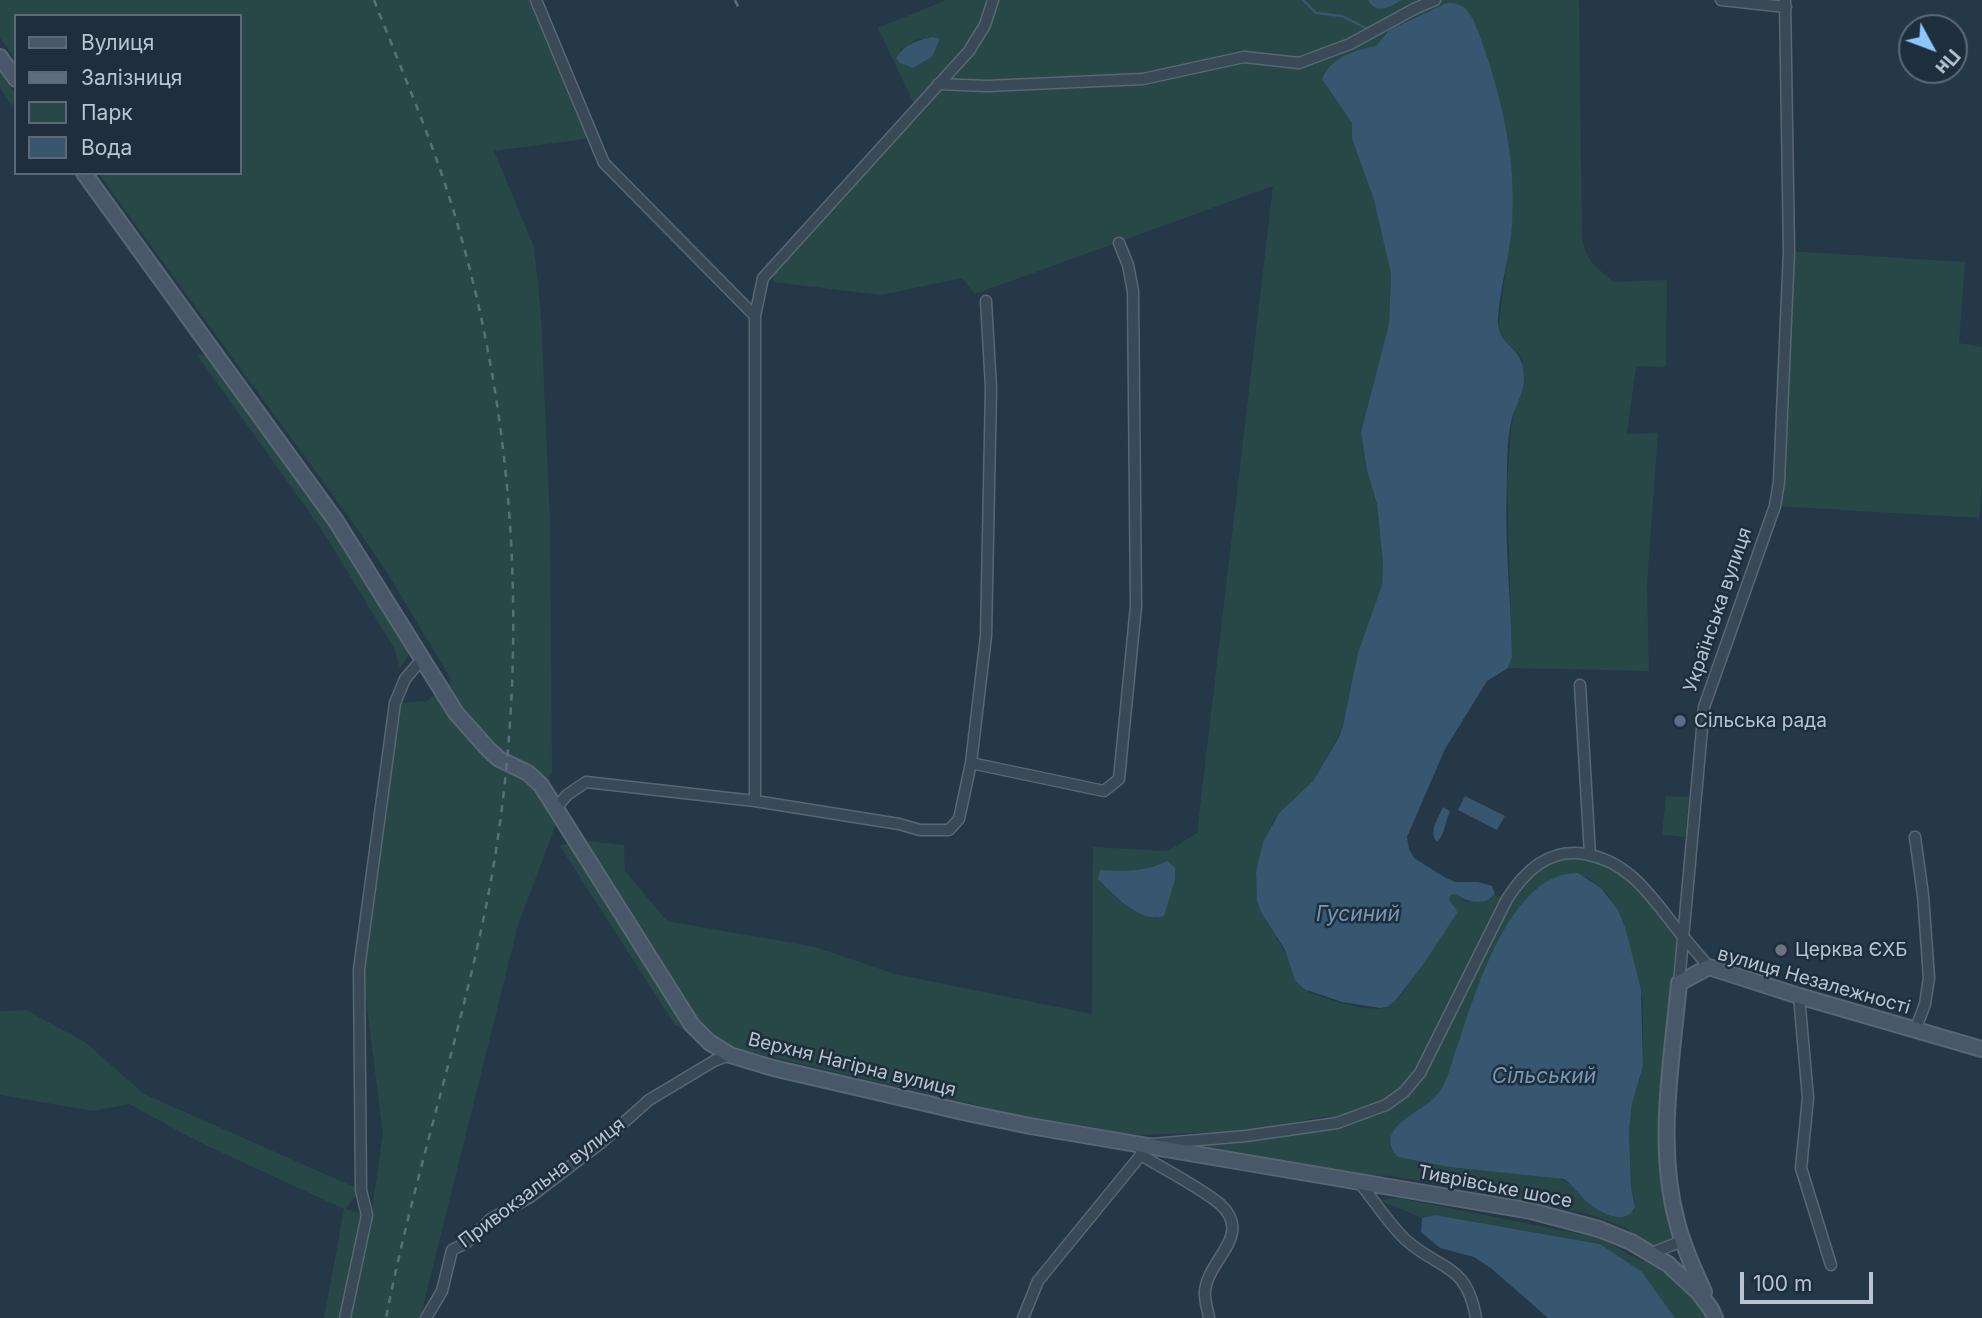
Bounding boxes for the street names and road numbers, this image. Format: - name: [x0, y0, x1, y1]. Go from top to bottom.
- street label: Українська вулиця: [1679, 525, 1757, 695]
- street label: вулиця Незалежності: [1715, 943, 1913, 1019]
- street label: Верхня Нагірна вулиця: [746, 1028, 958, 1102]
- street label: Привокзальна вулиця: [454, 1113, 630, 1253]
- street label: Тиврівське шосе: [1416, 1161, 1574, 1213]

